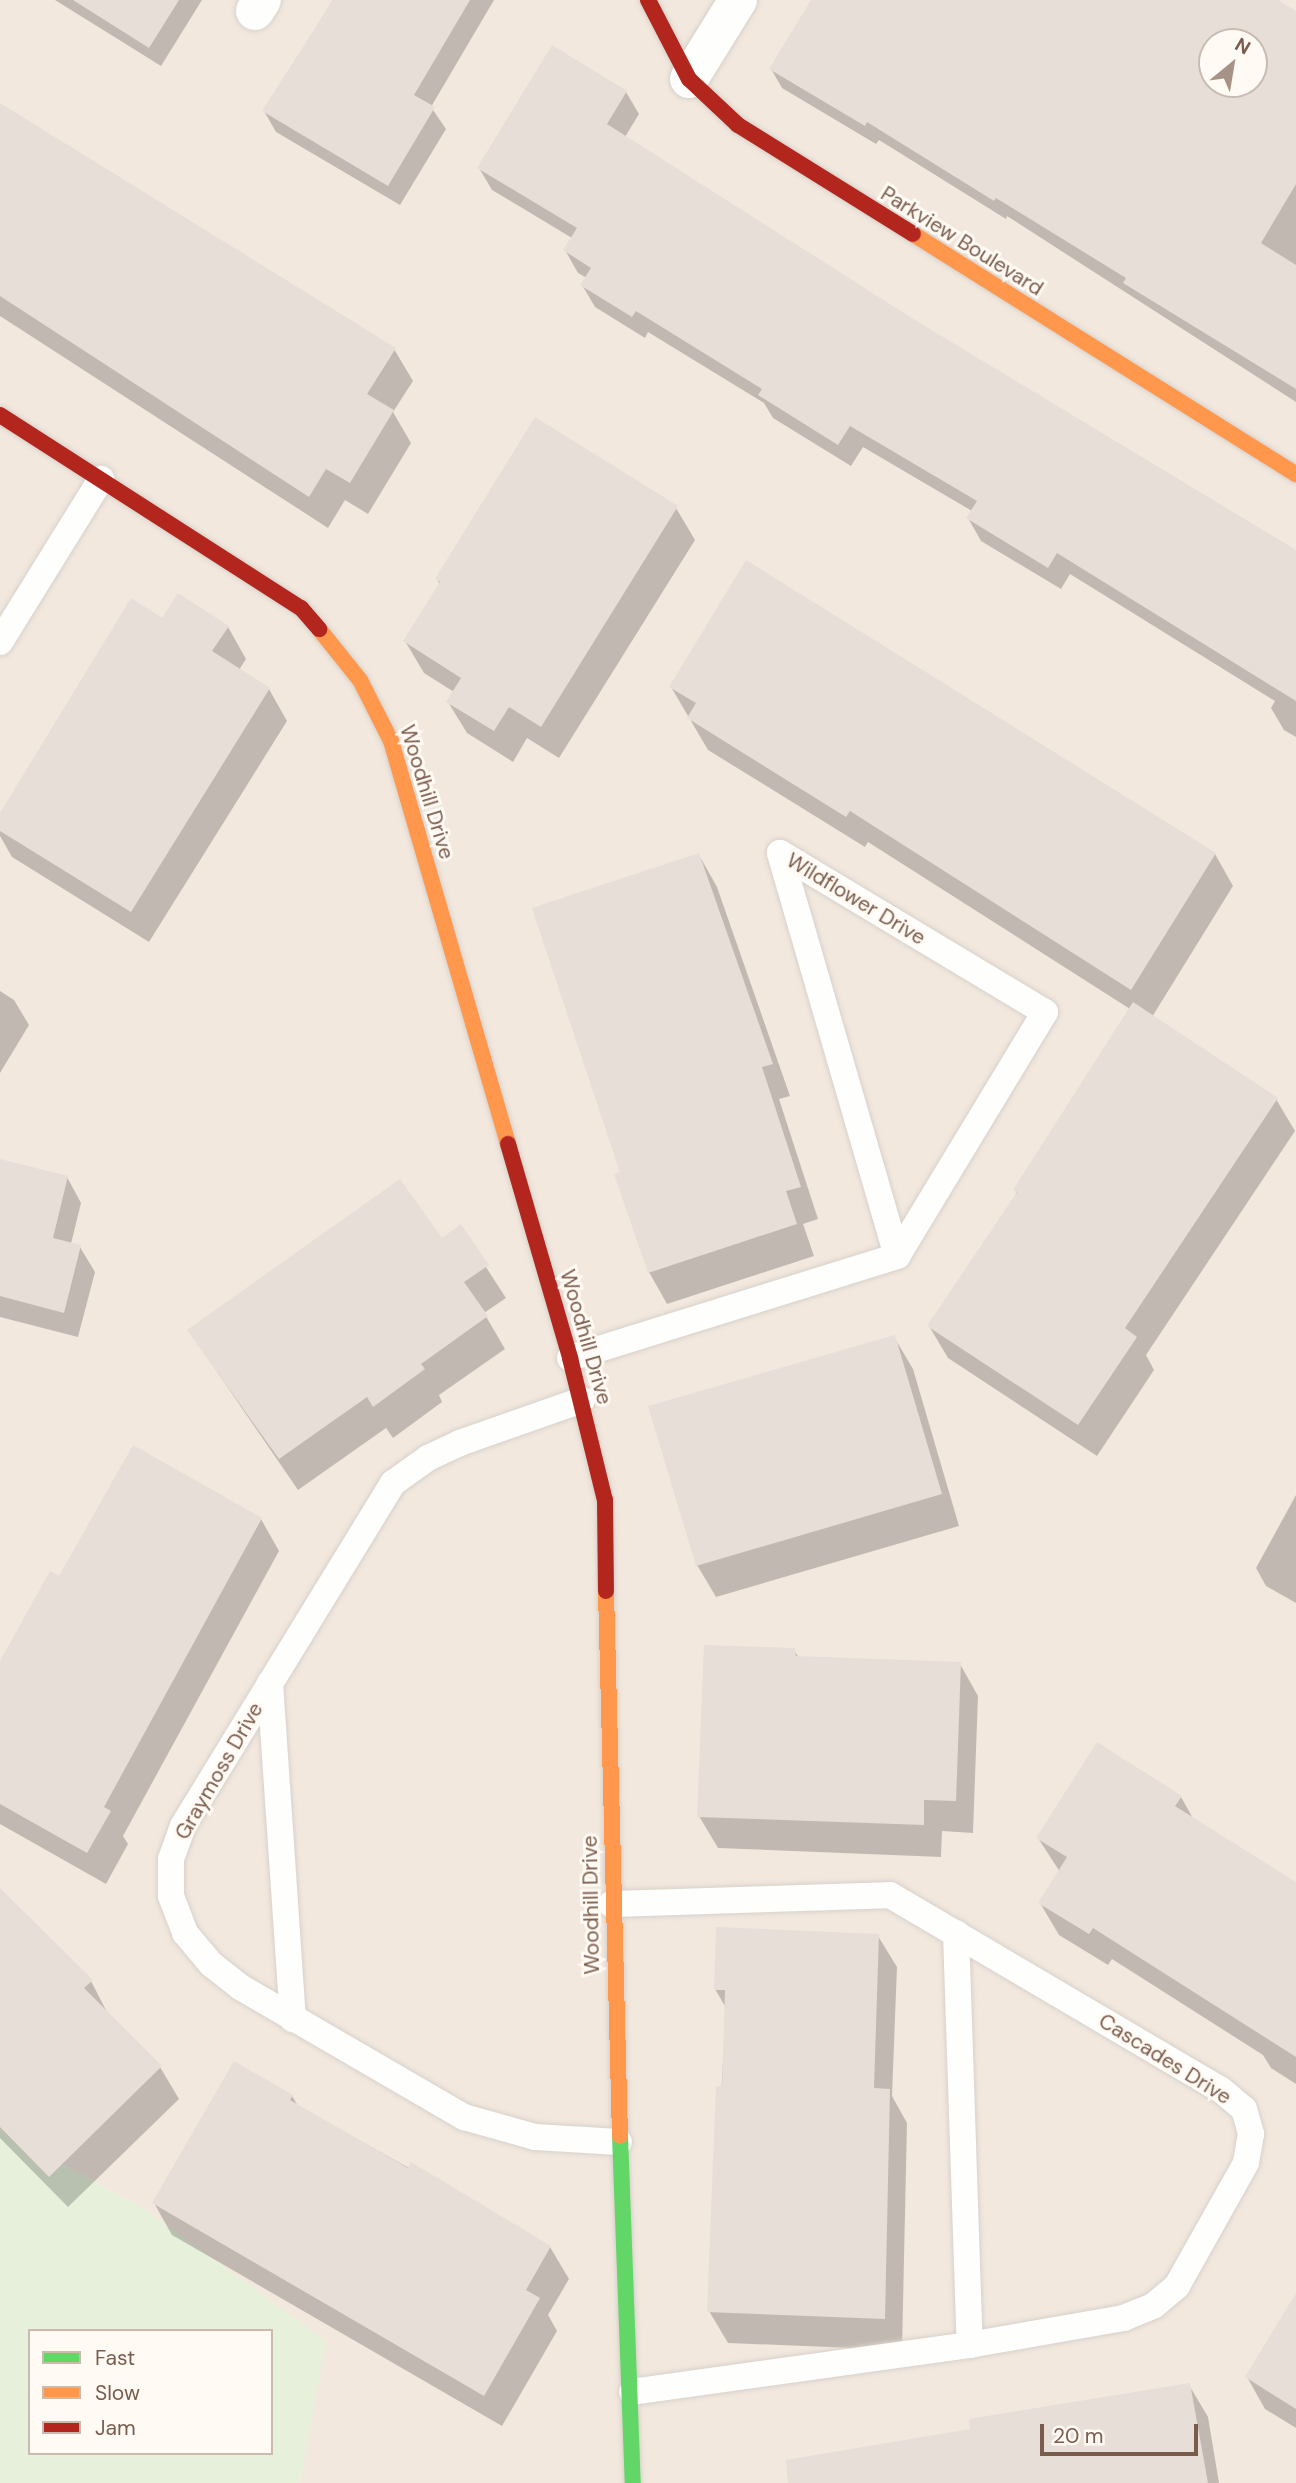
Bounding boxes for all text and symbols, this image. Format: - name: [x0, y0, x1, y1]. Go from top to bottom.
- north arrow: [1198, 28, 1268, 98]
- text: N: [1230, 32, 1255, 60]
- street label: Parkview Boulevard: [876, 181, 1048, 301]
- street label: Woodhill Drive: [395, 722, 459, 862]
- street label: Wildflower Drive: [782, 848, 930, 950]
- street label: Woodhill Drive: [555, 1267, 617, 1407]
- street label: Graymoss Drive: [170, 1698, 268, 1844]
- street label: Woodhill Drive: [577, 1835, 605, 1975]
- street label: Cascades Drive: [1094, 2008, 1236, 2110]
- legend: [28, 2329, 273, 2455]
- text: Fast: [95, 2344, 135, 2372]
- text: Slow: [95, 2379, 140, 2407]
- scale bar: [1044, 2410, 1202, 2454]
- text: Jam: [95, 2414, 136, 2442]
- text: 20 m: [1053, 2422, 1104, 2450]

